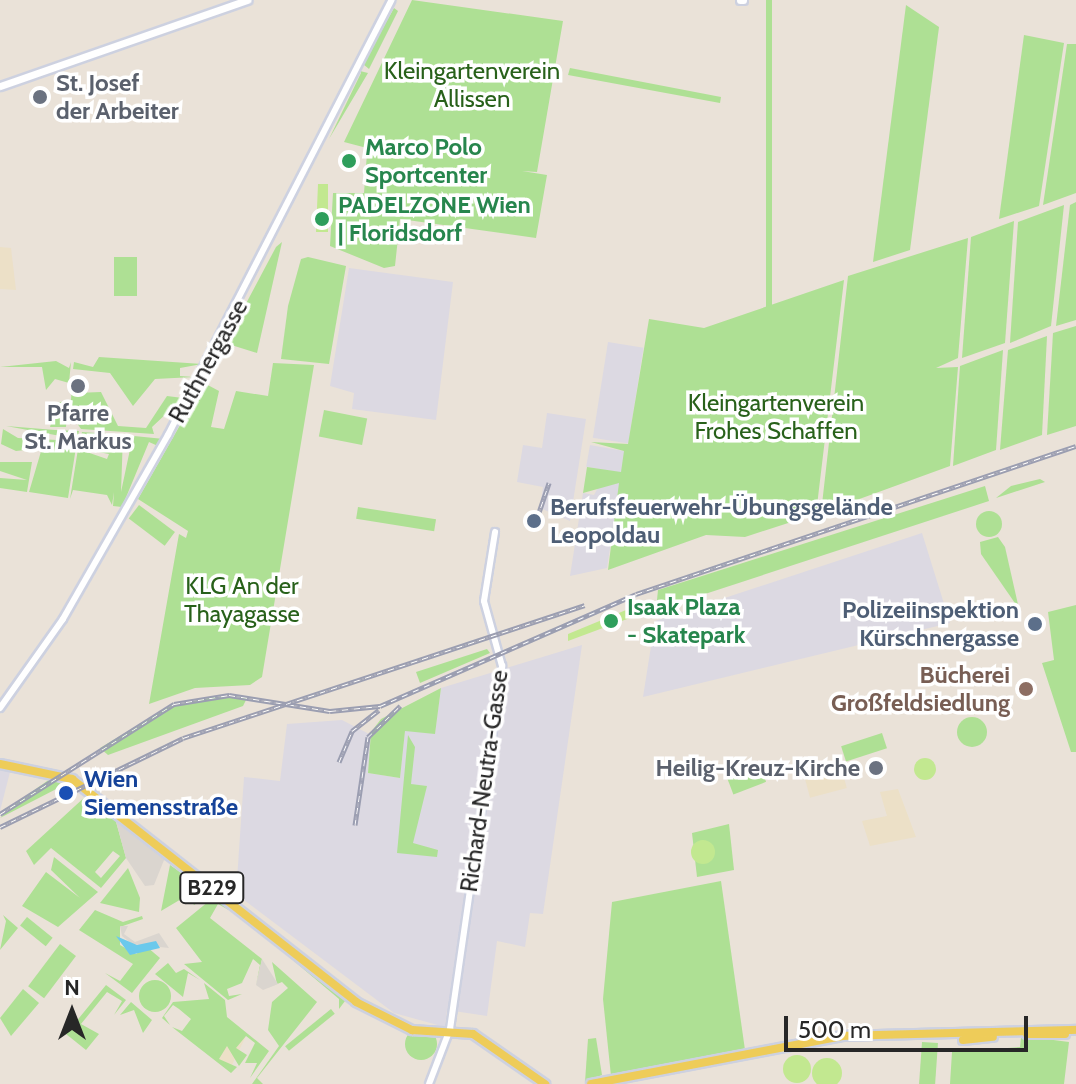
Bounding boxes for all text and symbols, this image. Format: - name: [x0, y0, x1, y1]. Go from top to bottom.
- park label: Kleingartenverein Allissen: [384, 57, 560, 113]
- place label: St. Josef der Arbeiter: [56, 69, 179, 125]
- marker: St. Josef der Arbeiter: [31, 88, 49, 106]
- place label: Marco Polo Sportcenter: [365, 133, 487, 189]
- marker: Marco Polo Sportcenter: [340, 152, 358, 170]
- place label: PADELZONE Wien | Floridsdorf: [338, 191, 531, 247]
- marker: PADELZONE Wien | Floridsdorf: [313, 210, 331, 228]
- street label: Ruthnergasse: [162, 294, 254, 428]
- marker: Pfarre St. Markus: [69, 377, 87, 395]
- park label: Kleingartenverein Frohes Schaffen: [688, 389, 864, 445]
- place label: Pfarre St. Markus: [24, 399, 132, 455]
- place label: Berufsfeuerwehr-Übungsgelände Leopoldau: [550, 493, 893, 549]
- marker: Berufsfeuerwehr-Übungsgelände Leopoldau: [525, 512, 543, 530]
- park label: KLG An der Thayagasse: [184, 572, 300, 628]
- place label: Isaak Plaza - Skatepark: [627, 593, 745, 649]
- place label: Polizeiinspektion Kürschnergasse: [842, 596, 1019, 652]
- marker: Isaak Plaza - Skatepark: [602, 612, 620, 630]
- marker: Polizeiinspektion Kürschnergasse: [1026, 615, 1044, 633]
- place label: Bücherei Großfeldsiedlung: [831, 661, 1010, 717]
- street label: Richard-Neutra-Gasse: [454, 668, 514, 894]
- marker: Bücherei Großfeldsiedlung: [1017, 680, 1035, 698]
- place label: Heilig-Kreuz-Kirche: [655, 754, 860, 782]
- marker: Heilig-Kreuz-Kirche: [867, 759, 885, 777]
- place label: Wien Siemensstraße: [84, 765, 238, 821]
- marker: Wien Siemensstraße: [55, 782, 77, 804]
- road number: B229: [178, 870, 246, 906]
- north arrow: [32, 972, 112, 1052]
- text: N: [64, 974, 80, 1001]
- scale bar: [788, 1000, 1032, 1050]
- text: 500 m: [798, 1015, 871, 1044]

